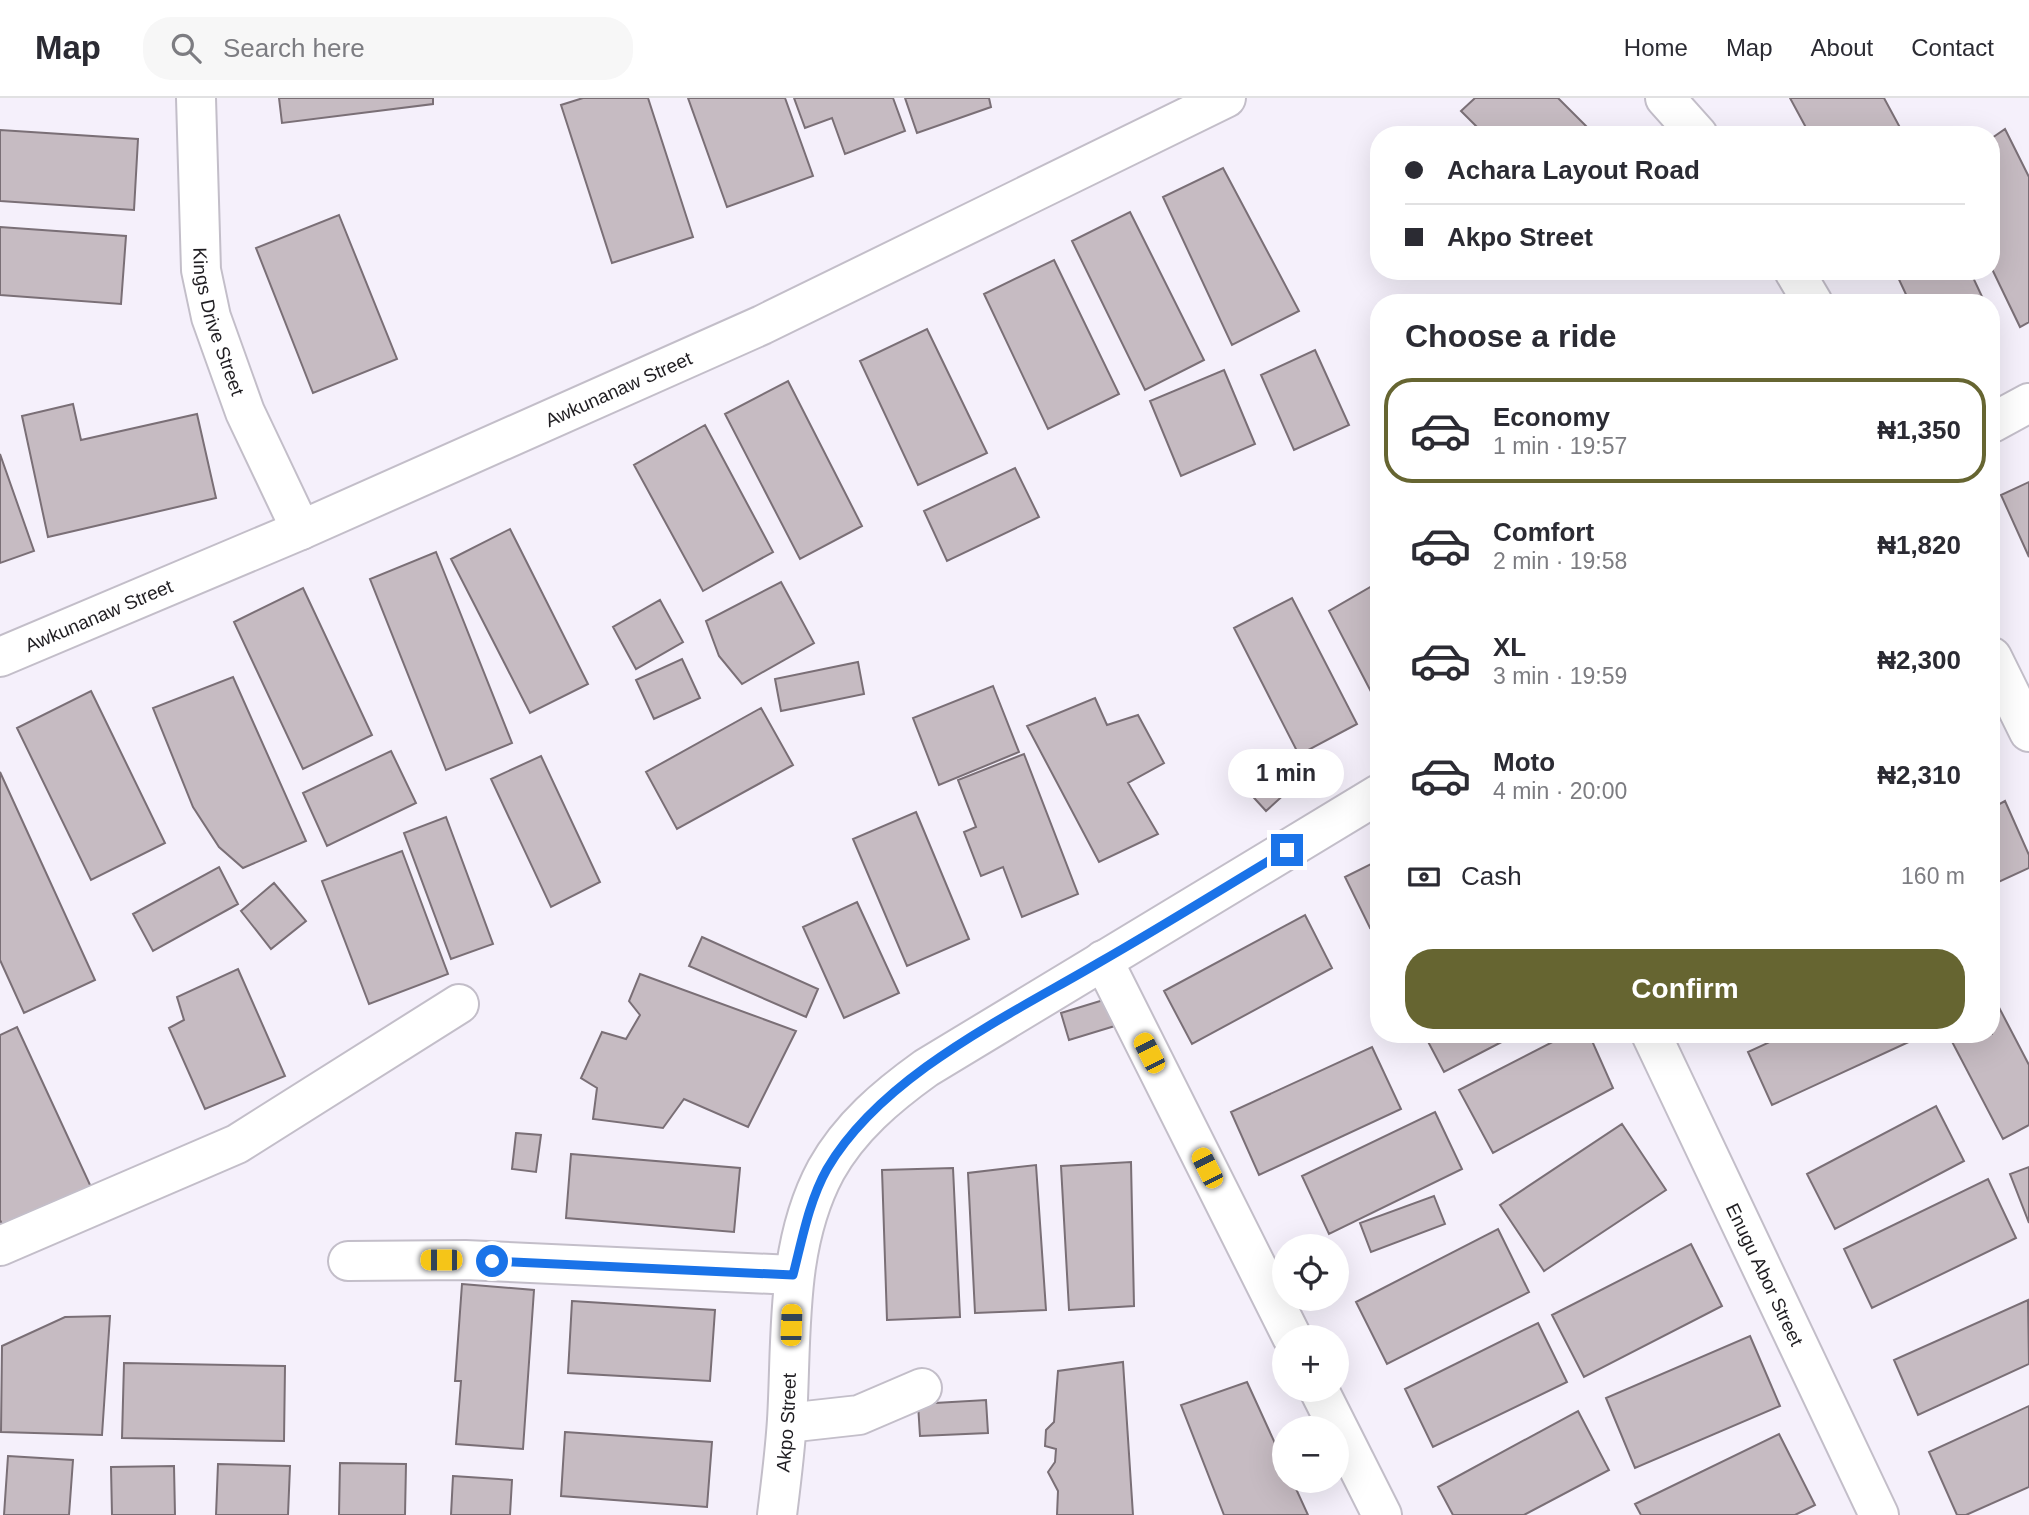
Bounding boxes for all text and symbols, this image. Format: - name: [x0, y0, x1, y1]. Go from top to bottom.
- search box: [143, 17, 633, 80]
- text: Map: [35, 29, 101, 66]
- icon: search: [167, 29, 205, 67]
- text: Search here: [223, 33, 365, 63]
- text: Home: [1624, 34, 1688, 61]
- text: Map: [1726, 34, 1773, 61]
- text: About: [1811, 34, 1873, 61]
- text: Contact: [1911, 34, 1994, 61]
- text: Achara Layout Road: [1447, 155, 1700, 185]
- text: Akpo Street: [1447, 222, 1593, 252]
- street label: Kings Drive Street: [189, 247, 248, 399]
- text: Choose a ride: [1405, 318, 1617, 354]
- street label: Awkunanaw Street: [542, 347, 696, 431]
- icon: car: [1409, 399, 1472, 462]
- text: Economy: [1493, 402, 1610, 432]
- text: ₦1,350: [1877, 415, 1961, 445]
- text: 1 min · 19:57: [1493, 433, 1627, 459]
- icon: car: [1409, 514, 1472, 577]
- text: Comfort: [1493, 517, 1594, 547]
- text: ₦1,820: [1877, 530, 1961, 560]
- text: 2 min · 19:58: [1493, 548, 1627, 574]
- street label: Awkunanaw Street: [22, 575, 176, 656]
- icon: car: [1409, 629, 1472, 692]
- text: XL: [1493, 632, 1526, 662]
- text: ₦2,300: [1877, 645, 1961, 675]
- text: 3 min · 19:59: [1493, 663, 1627, 689]
- icon: car: [1409, 744, 1472, 807]
- text: Moto: [1493, 747, 1555, 777]
- callout: 1 min: [1229, 748, 1345, 798]
- text: 1 min: [1256, 760, 1316, 786]
- text: ₦2,310: [1877, 760, 1961, 790]
- text: 4 min · 20:00: [1493, 778, 1627, 804]
- route end: [1271, 834, 1303, 866]
- icon: cash: [1405, 858, 1443, 896]
- text: Cash: [1461, 861, 1522, 891]
- text: 160 m: [1901, 863, 1965, 889]
- button: Confirm: [1405, 949, 1965, 1029]
- car: [1131, 1030, 1168, 1076]
- car: [1189, 1145, 1226, 1191]
- street label: Enugu Abor Street: [1722, 1200, 1808, 1350]
- map controls: [1272, 1234, 1349, 1493]
- button: locate: [1272, 1234, 1349, 1311]
- route start: [476, 1245, 508, 1277]
- car: [421, 1250, 463, 1271]
- car: [780, 1304, 803, 1346]
- button: +: [1272, 1325, 1349, 1402]
- street label: Akpo Street: [772, 1372, 800, 1473]
- button: −: [1272, 1416, 1349, 1493]

